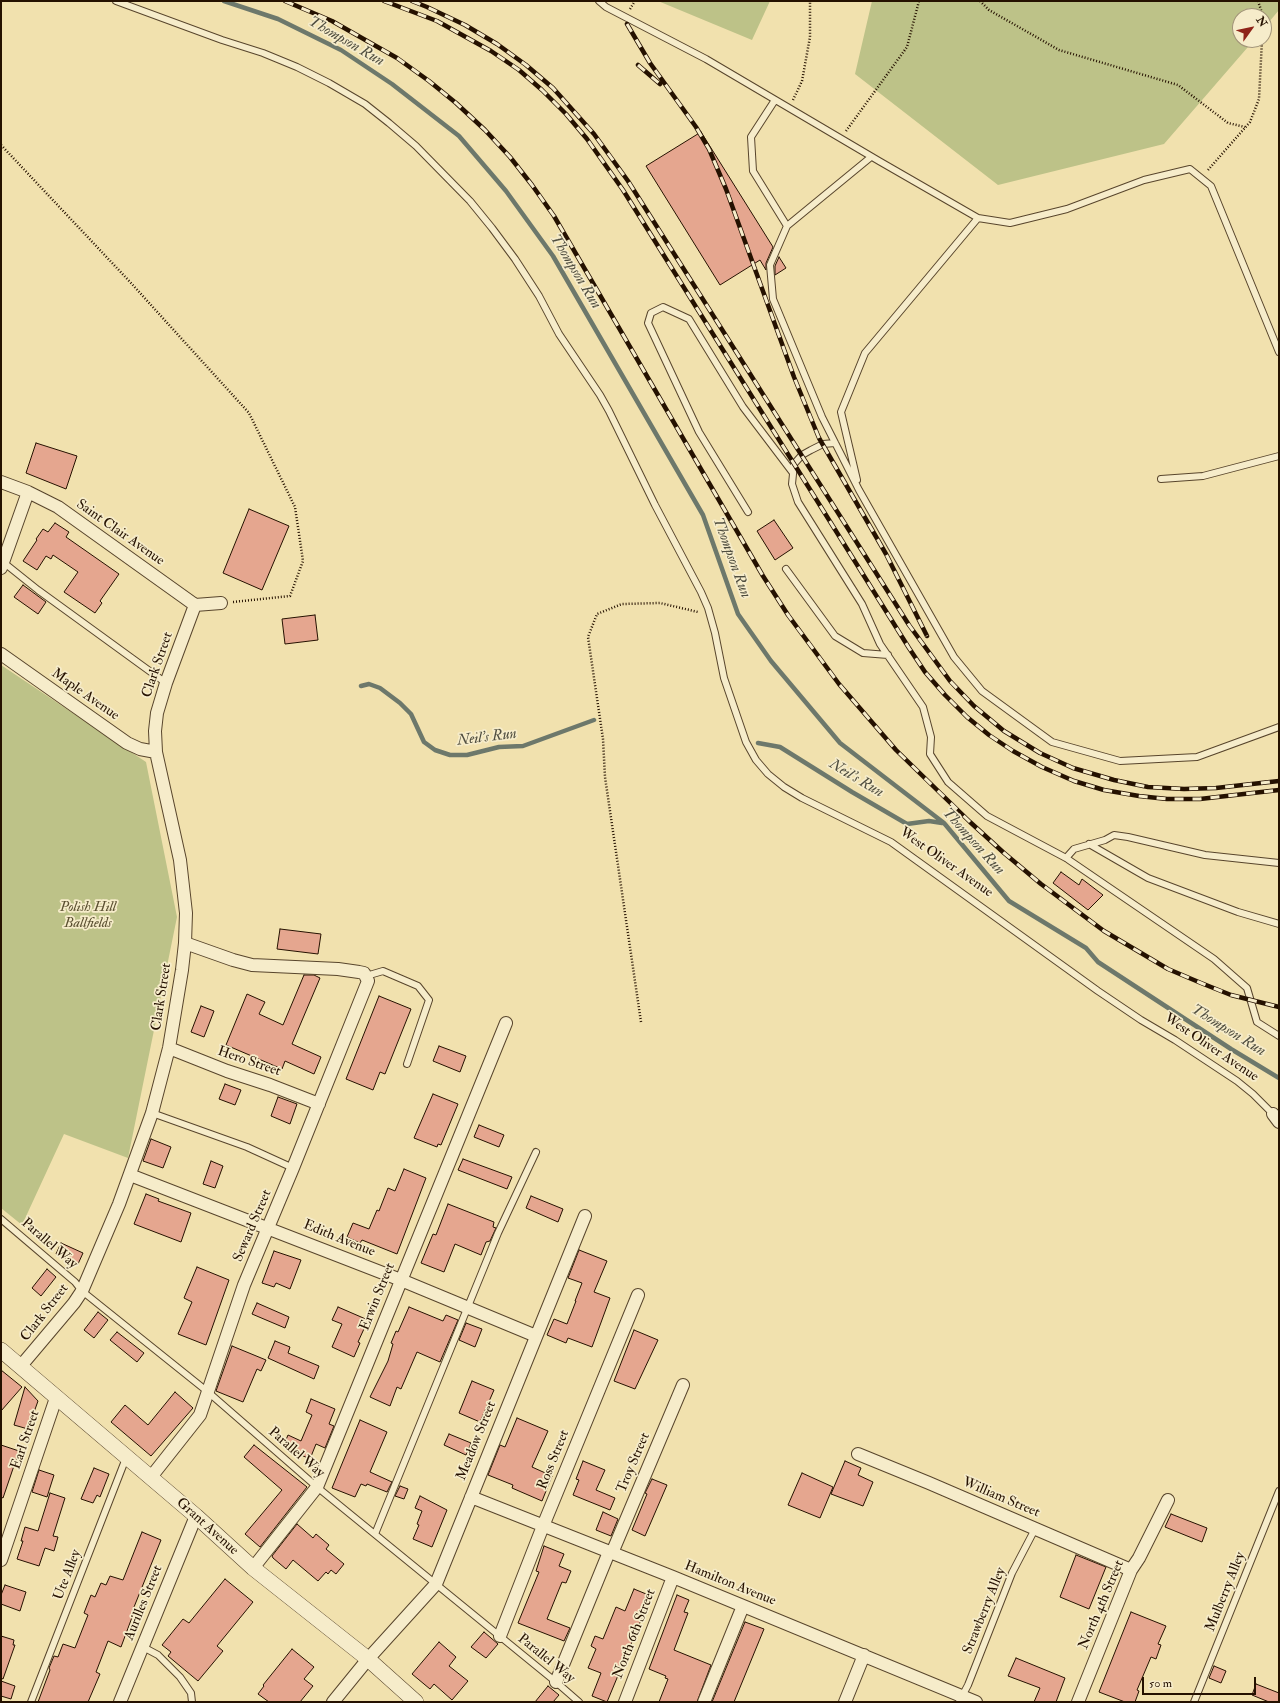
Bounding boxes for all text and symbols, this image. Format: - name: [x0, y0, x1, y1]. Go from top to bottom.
- north arrow: [1232, 8, 1272, 48]
- water label: Thompson Run: [305, 13, 387, 71]
- text: N: [1254, 14, 1270, 29]
- water label: Thompson Run: [546, 231, 604, 313]
- street label: Saint Clair Avenue: [73, 496, 167, 570]
- water label: Thompson Run: [708, 515, 754, 601]
- street label: Clark Street: [139, 630, 177, 700]
- street label: Maple Avenue: [48, 665, 122, 725]
- water label: Neil's Run: [456, 725, 518, 751]
- water label: Neil's Run: [826, 756, 886, 802]
- water label: Thompson Run: [938, 805, 1008, 879]
- street label: West Oliver Avenue: [896, 825, 996, 901]
- park label: Polish Hill Ballfields: [60, 900, 116, 932]
- street label: Clark Street: [148, 962, 176, 1032]
- water label: Thompson Run: [1188, 1001, 1268, 1061]
- street label: West Oliver Avenue: [1161, 1010, 1261, 1086]
- street label: Hero Street: [215, 1043, 283, 1081]
- street label: Seward Street: [230, 1187, 276, 1265]
- street label: Parallel Way: [17, 1215, 81, 1273]
- street label: Edith Avenue: [301, 1217, 377, 1261]
- street label: Erwin Street: [357, 1261, 399, 1333]
- street label: Clark Street: [17, 1281, 73, 1345]
- street label: Meadow Street: [454, 1399, 500, 1483]
- street label: Earl Street: [8, 1408, 44, 1472]
- street label: Parallel Way: [264, 1424, 328, 1482]
- street label: Ross Street: [534, 1428, 574, 1492]
- street label: Troy Street: [614, 1430, 654, 1496]
- street label: William Street: [960, 1474, 1042, 1522]
- street label: Grant Avenue: [172, 1495, 242, 1559]
- street label: Ute Alley: [51, 1547, 85, 1603]
- street label: Mulberry Alley: [1202, 1550, 1250, 1634]
- street label: Hamilton Avenue: [682, 1558, 778, 1610]
- street label: North 4th Street: [1076, 1558, 1128, 1652]
- street label: Aurilles Street: [121, 1563, 167, 1643]
- street label: Strawberry Alley: [960, 1565, 1010, 1657]
- street label: North 6th Street: [610, 1587, 660, 1681]
- street label: Parallel Way: [514, 1631, 578, 1687]
- scale bar: [1144, 1669, 1258, 1695]
- text: 50 m: [1149, 1676, 1172, 1691]

